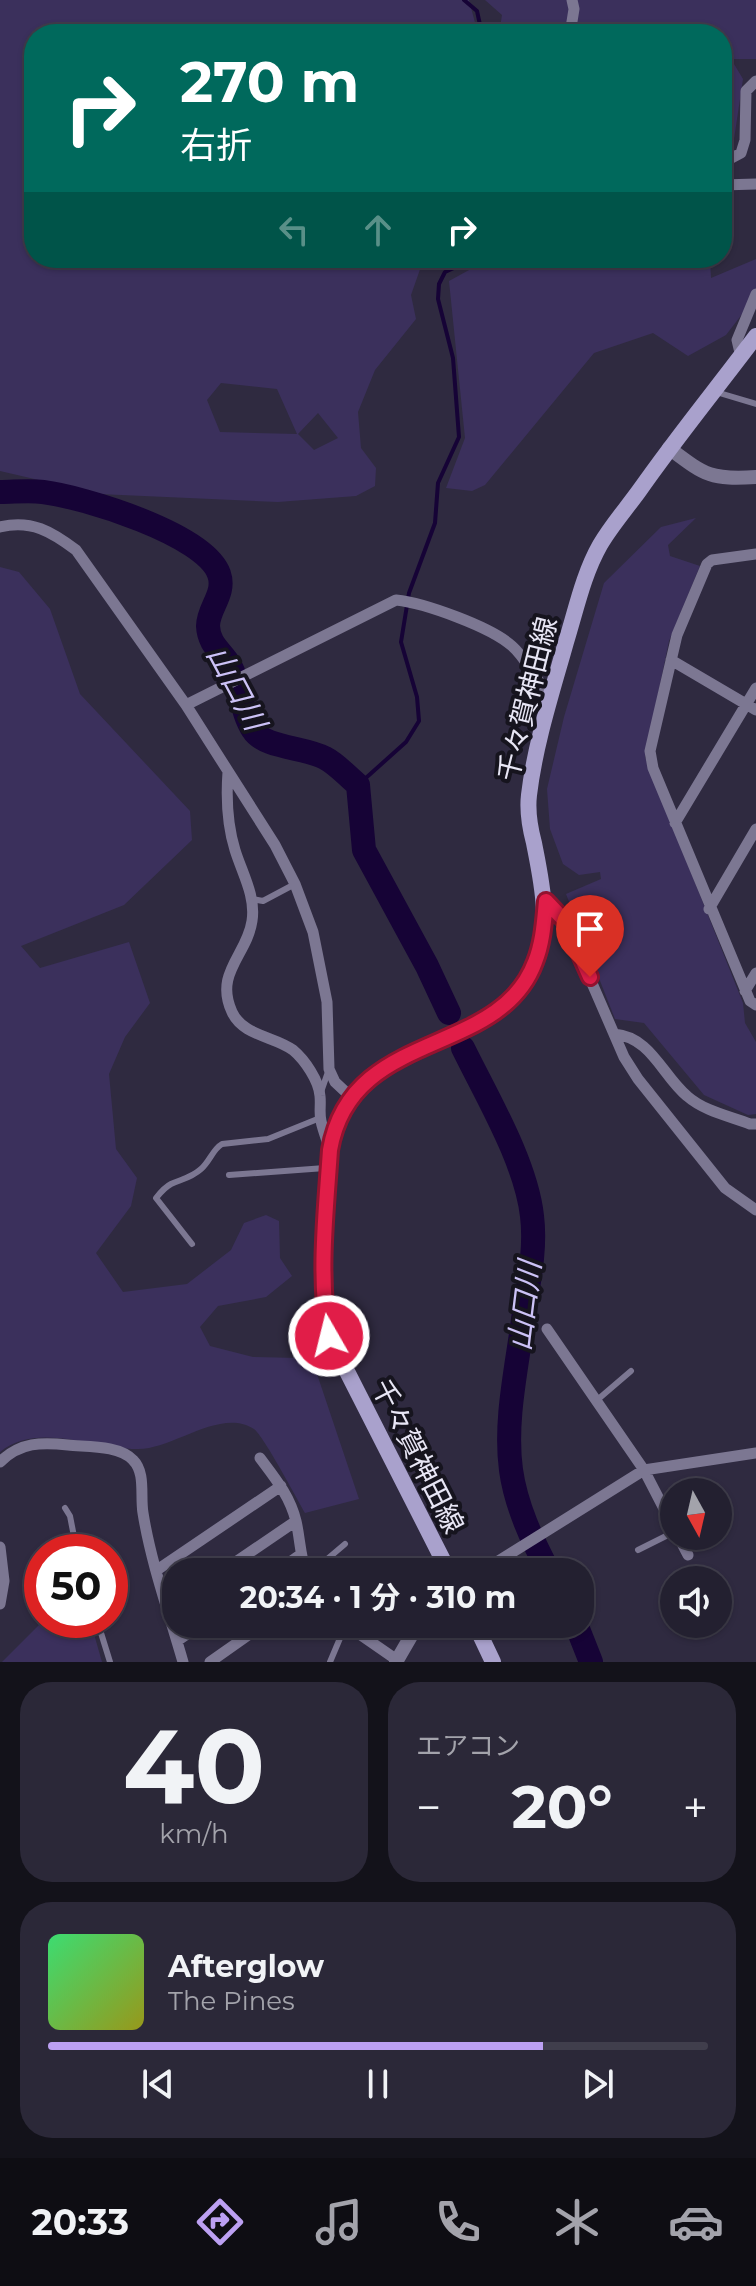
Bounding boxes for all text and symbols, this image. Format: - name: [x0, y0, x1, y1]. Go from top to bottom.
- text: 270 m: [180, 48, 359, 116]
- icon: right: [48, 56, 152, 160]
- text: 右折: [180, 123, 252, 167]
- icon: left: [272, 208, 316, 252]
- icon: ahead: [356, 208, 400, 252]
- icon: right: [440, 208, 484, 252]
- street label: 千々賀神田線: [490, 613, 564, 785]
- water label: 山口川: [199, 639, 275, 739]
- pin: [556, 895, 624, 977]
- icon: arrive: [568, 907, 612, 951]
- water label: 山口川: [501, 1256, 549, 1353]
- position arrow: [287, 1294, 371, 1378]
- street label: 千々賀神田線: [365, 1373, 471, 1539]
- north arrow: [660, 1478, 732, 1550]
- map controls: [660, 1478, 732, 1638]
- speed limit sign: 50: [24, 1534, 128, 1638]
- button: sound: [660, 1566, 732, 1638]
- text: 20:34 · 1 分 · 310 m: [240, 1579, 516, 1616]
- text: 40: [123, 1702, 265, 1829]
- text: エアコン: [416, 1730, 520, 1762]
- text: 20°: [511, 1770, 613, 1843]
- text: −: [416, 1780, 441, 1834]
- text: +: [683, 1780, 708, 1834]
- text: km/h: [159, 1818, 229, 1850]
- text: Afterglow: [168, 1948, 324, 1985]
- text: The Pines: [168, 1985, 295, 2017]
- icon: previous: [136, 2062, 180, 2106]
- icon: pause: [356, 2062, 400, 2106]
- icon: next: [576, 2062, 620, 2106]
- icon: directions: [192, 2194, 248, 2250]
- icon: music: [311, 2194, 367, 2250]
- icon: phone: [430, 2194, 486, 2250]
- icon: climate: [549, 2194, 605, 2250]
- icon: car: [668, 2194, 724, 2250]
- text: 20:33: [32, 2200, 129, 2244]

